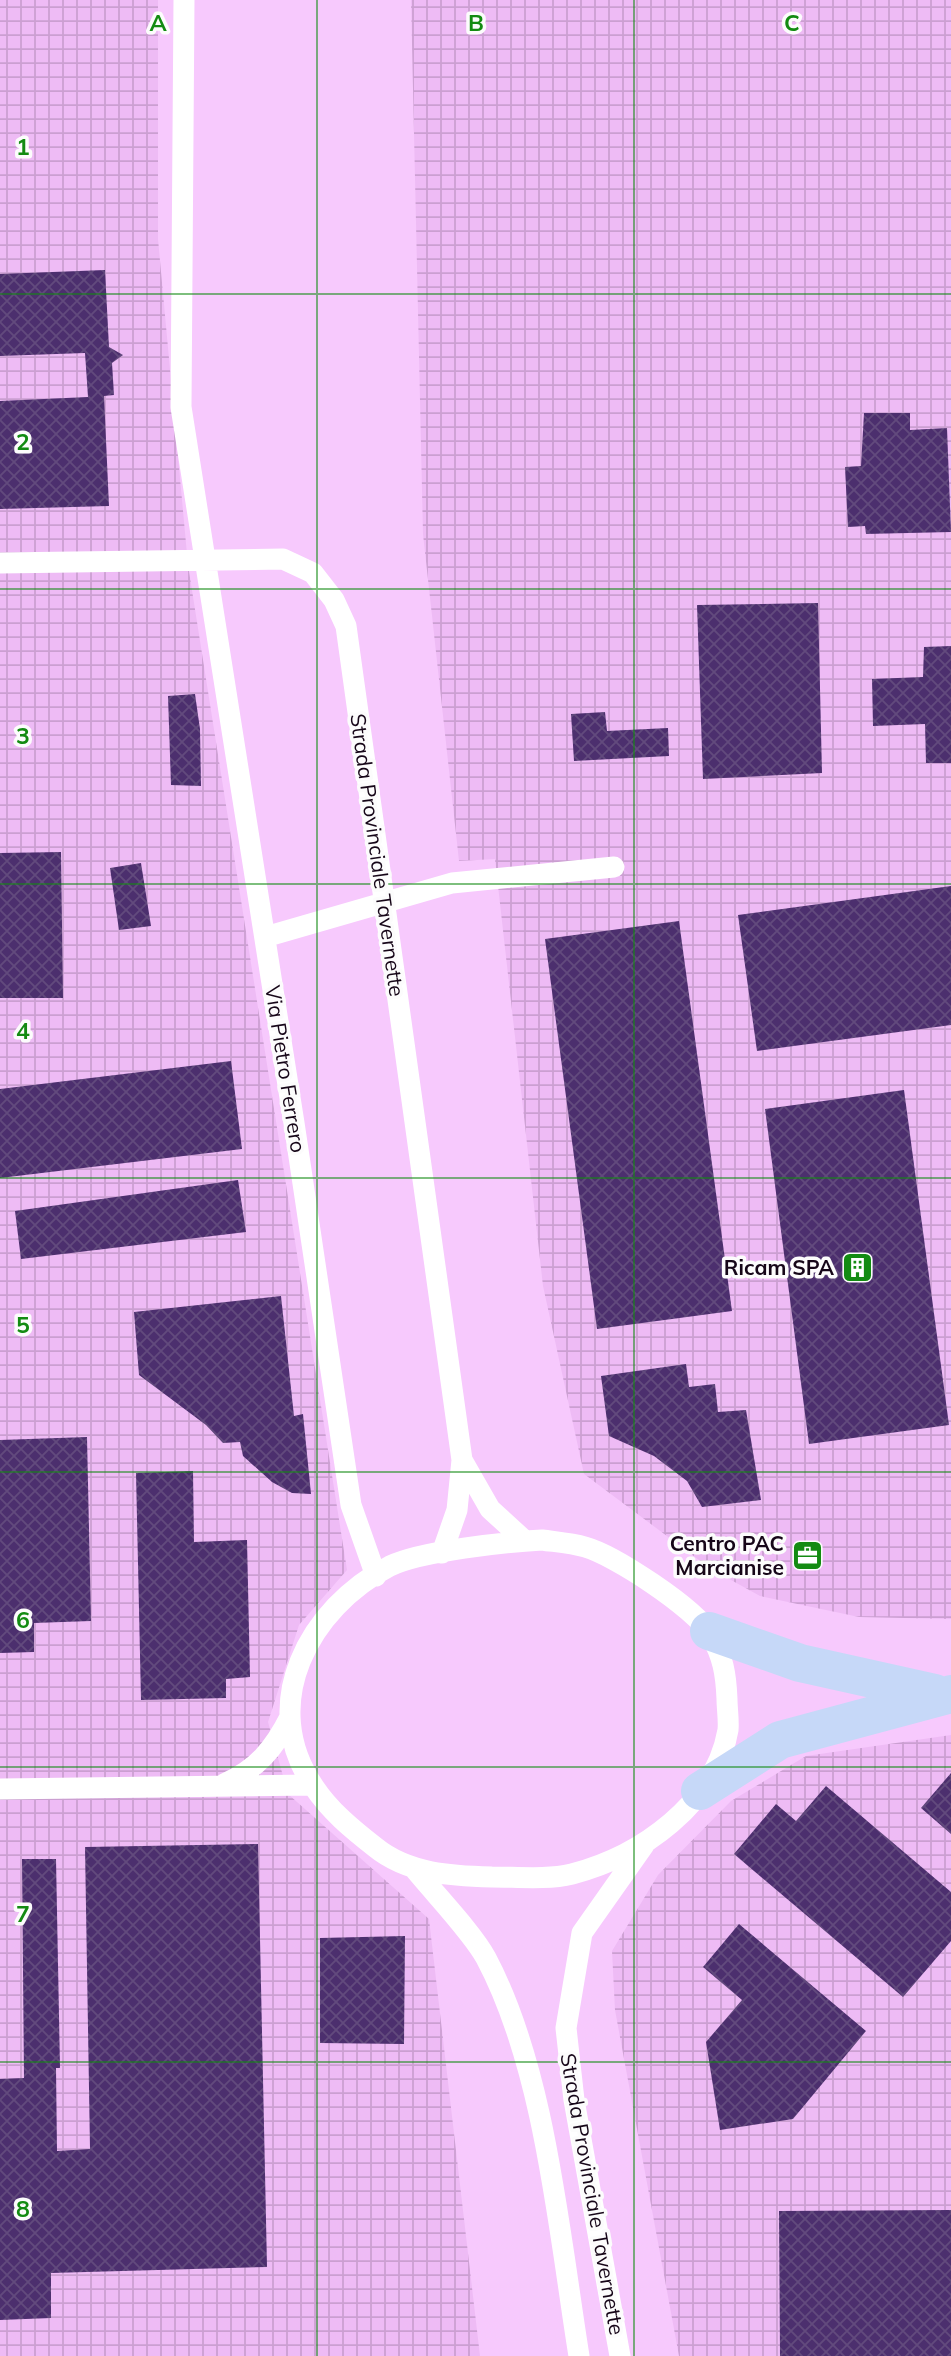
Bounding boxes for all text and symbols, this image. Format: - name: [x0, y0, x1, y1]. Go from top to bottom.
- text: A: [149, 8, 167, 37]
- text: B: [468, 8, 484, 37]
- text: C: [784, 8, 800, 37]
- text: 1: [16, 132, 30, 161]
- text: 2: [16, 427, 30, 456]
- street label: Strada Provinciale Tavernette: [345, 712, 411, 998]
- text: 3: [16, 721, 30, 750]
- street label: Via Pietro Ferrero: [260, 984, 312, 1154]
- text: 4: [16, 1016, 30, 1045]
- building icon: Ricam SPA: [840, 1250, 874, 1284]
- place label: Ricam SPA: [724, 1254, 834, 1280]
- text: 5: [16, 1310, 30, 1339]
- place label: Centro PAC Marcianise: [670, 1530, 784, 1580]
- office icon: Centro PAC Marcianise: [790, 1538, 824, 1572]
- text: 6: [16, 1605, 30, 1634]
- text: 7: [16, 1899, 30, 1928]
- street label: Strada Provinciale Tavernette: [555, 2051, 631, 2337]
- text: 8: [16, 2194, 30, 2223]

